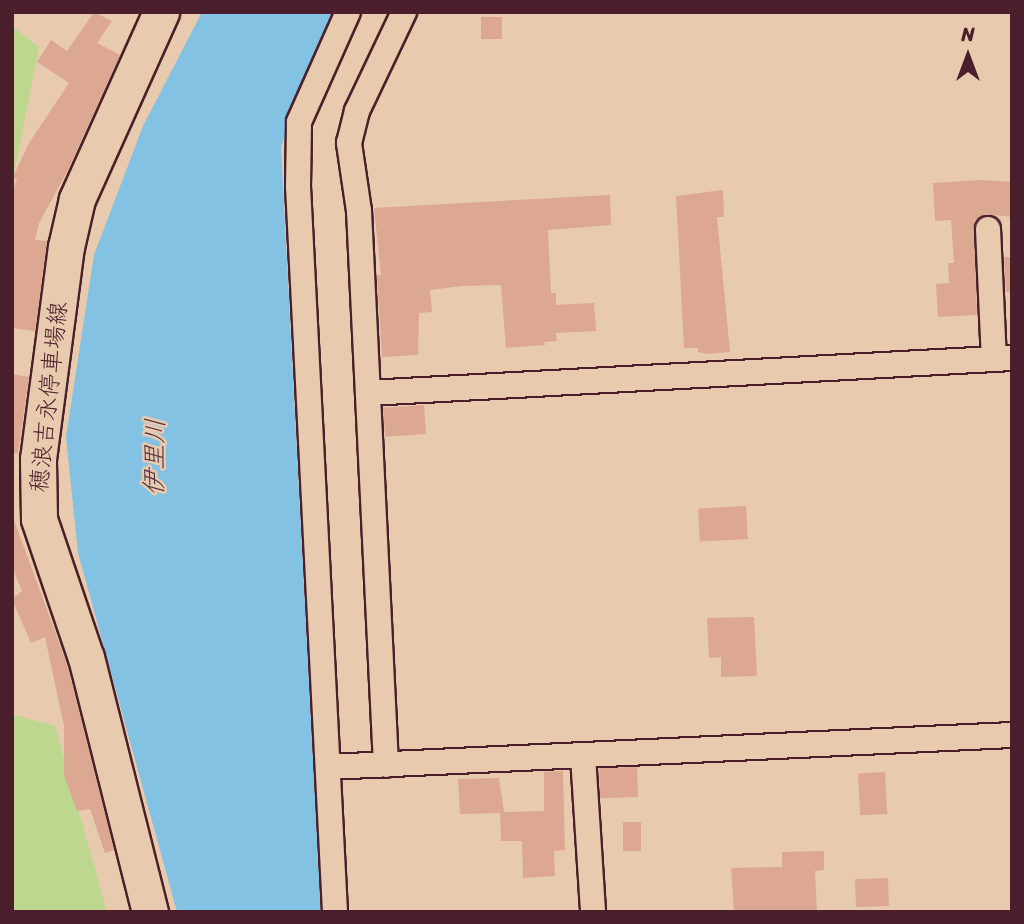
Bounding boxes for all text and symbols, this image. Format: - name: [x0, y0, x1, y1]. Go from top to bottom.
- text: N: [961, 18, 975, 51]
- north arrow: [933, 21, 1003, 91]
- street label: 穂浪吉永停車場線: [25, 300, 73, 494]
- water label: 伊里川: [139, 418, 171, 496]

